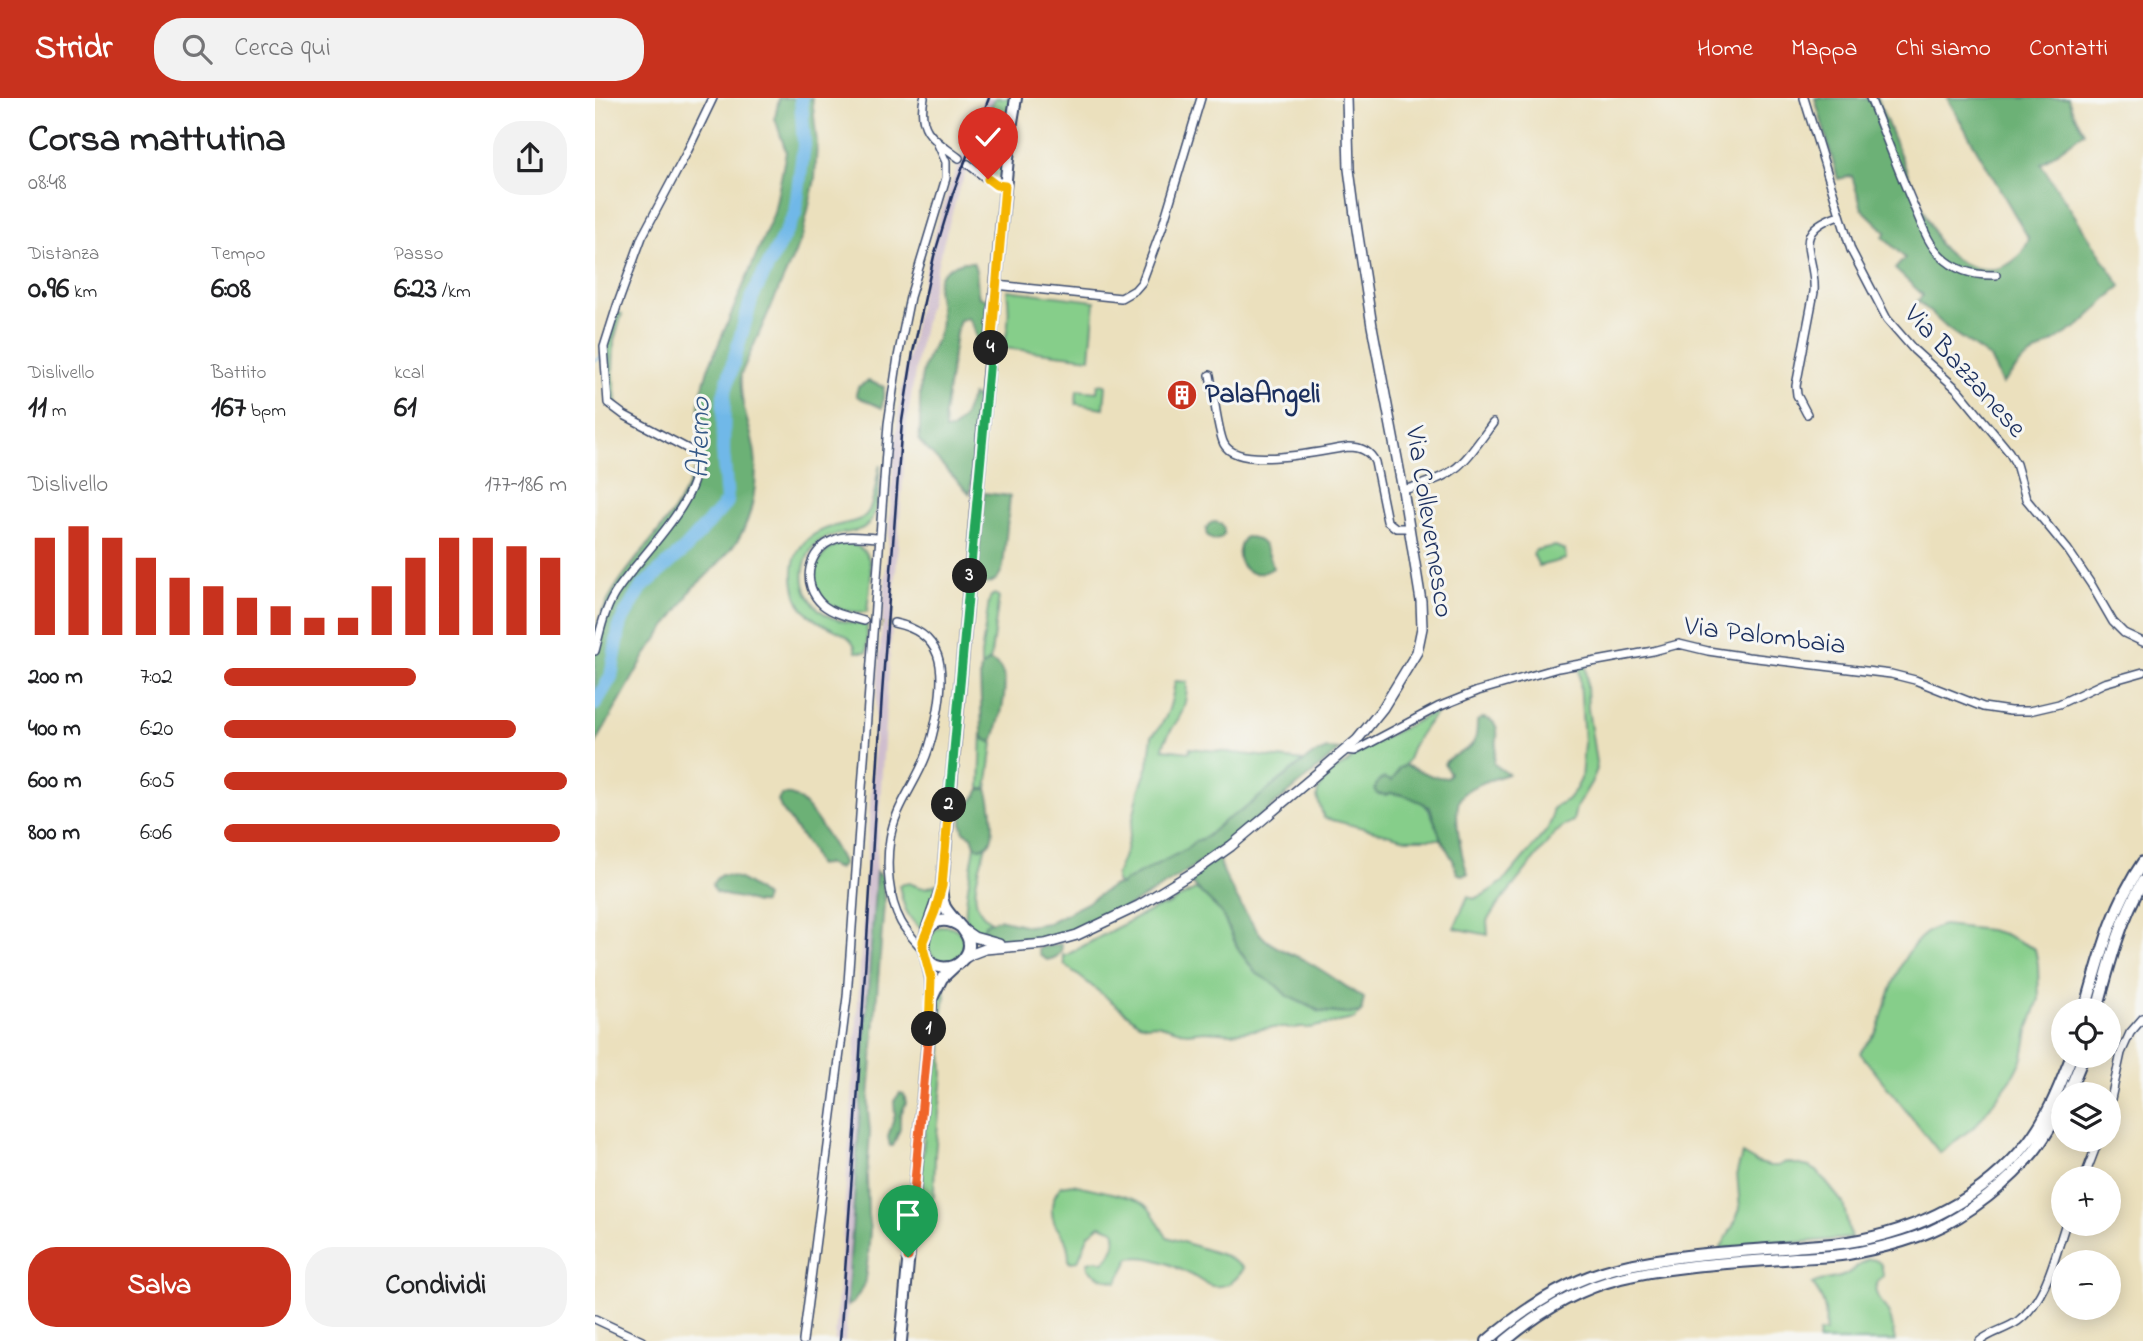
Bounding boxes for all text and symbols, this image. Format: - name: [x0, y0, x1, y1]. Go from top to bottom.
- search box: [154, 18, 644, 81]
- text: Stridr: [35, 25, 112, 73]
- icon: search: [178, 30, 216, 68]
- text: Cerca qui: [234, 30, 331, 68]
- text: Home: [1697, 32, 1753, 67]
- text: Mappa: [1791, 32, 1858, 67]
- text: Chi siamo: [1896, 32, 1991, 67]
- text: Contatti: [2029, 32, 2108, 67]
- pin: [958, 107, 1018, 179]
- text: Corsa mattutina: [28, 113, 286, 169]
- icon: check: [969, 118, 1007, 156]
- button: share: [493, 121, 567, 195]
- text: 08:48: [28, 167, 67, 200]
- text: Distanza: [28, 241, 99, 268]
- text: Tempo: [211, 241, 265, 268]
- text: Passo: [394, 241, 443, 268]
- text: 0.96: [28, 268, 69, 312]
- text: 6:08: [211, 268, 251, 312]
- text: 6:23: [394, 268, 437, 312]
- text: km: [69, 279, 97, 306]
- text: /km: [437, 279, 471, 306]
- street label: Via Bazzanese: [1892, 295, 2036, 448]
- pin: 4: [973, 330, 1009, 366]
- text: 4: [987, 334, 994, 361]
- text: Dislivello: [28, 360, 94, 387]
- text: Battito: [211, 360, 267, 387]
- text: kcal: [394, 360, 424, 387]
- place label: PalaAngeli: [1205, 375, 1320, 417]
- building icon: PalaAngeli: [1165, 378, 1199, 412]
- text: 11: [28, 387, 47, 431]
- text: 167: [211, 387, 246, 431]
- text: 61: [394, 387, 417, 431]
- water label: Aterno: [678, 395, 724, 479]
- text: m: [47, 398, 67, 425]
- text: bpm: [246, 398, 286, 425]
- street label: Via Collevernesco: [1392, 422, 1463, 621]
- text: Dislivello: [28, 469, 108, 502]
- text: 177–186 m: [484, 469, 567, 502]
- pin: 3: [953, 559, 987, 594]
- text: 3: [966, 562, 973, 589]
- street label: Via Palombaia: [1681, 607, 1848, 667]
- text: 200 m: [28, 661, 83, 694]
- text: 7:02: [140, 661, 173, 694]
- text: 400 m: [28, 713, 81, 746]
- text: 6:20: [140, 713, 173, 746]
- text: 600 m: [28, 765, 82, 798]
- text: 6:05: [140, 765, 175, 798]
- pin: 2: [931, 788, 967, 822]
- text: 2: [944, 791, 953, 818]
- text: 800 m: [28, 817, 80, 850]
- text: 6:06: [140, 817, 172, 850]
- map controls: [2051, 998, 2121, 1320]
- button: locate: [2051, 998, 2121, 1068]
- pin: 1: [911, 1012, 947, 1046]
- text: 1: [925, 1015, 932, 1042]
- button: layers: [2051, 1082, 2121, 1152]
- button: +: [2051, 1166, 2121, 1236]
- pin: [878, 1185, 938, 1257]
- icon: arrive: [889, 1196, 927, 1234]
- button: Salva: [28, 1247, 291, 1327]
- button: Condividi: [305, 1247, 567, 1327]
- button: −: [2051, 1250, 2121, 1320]

